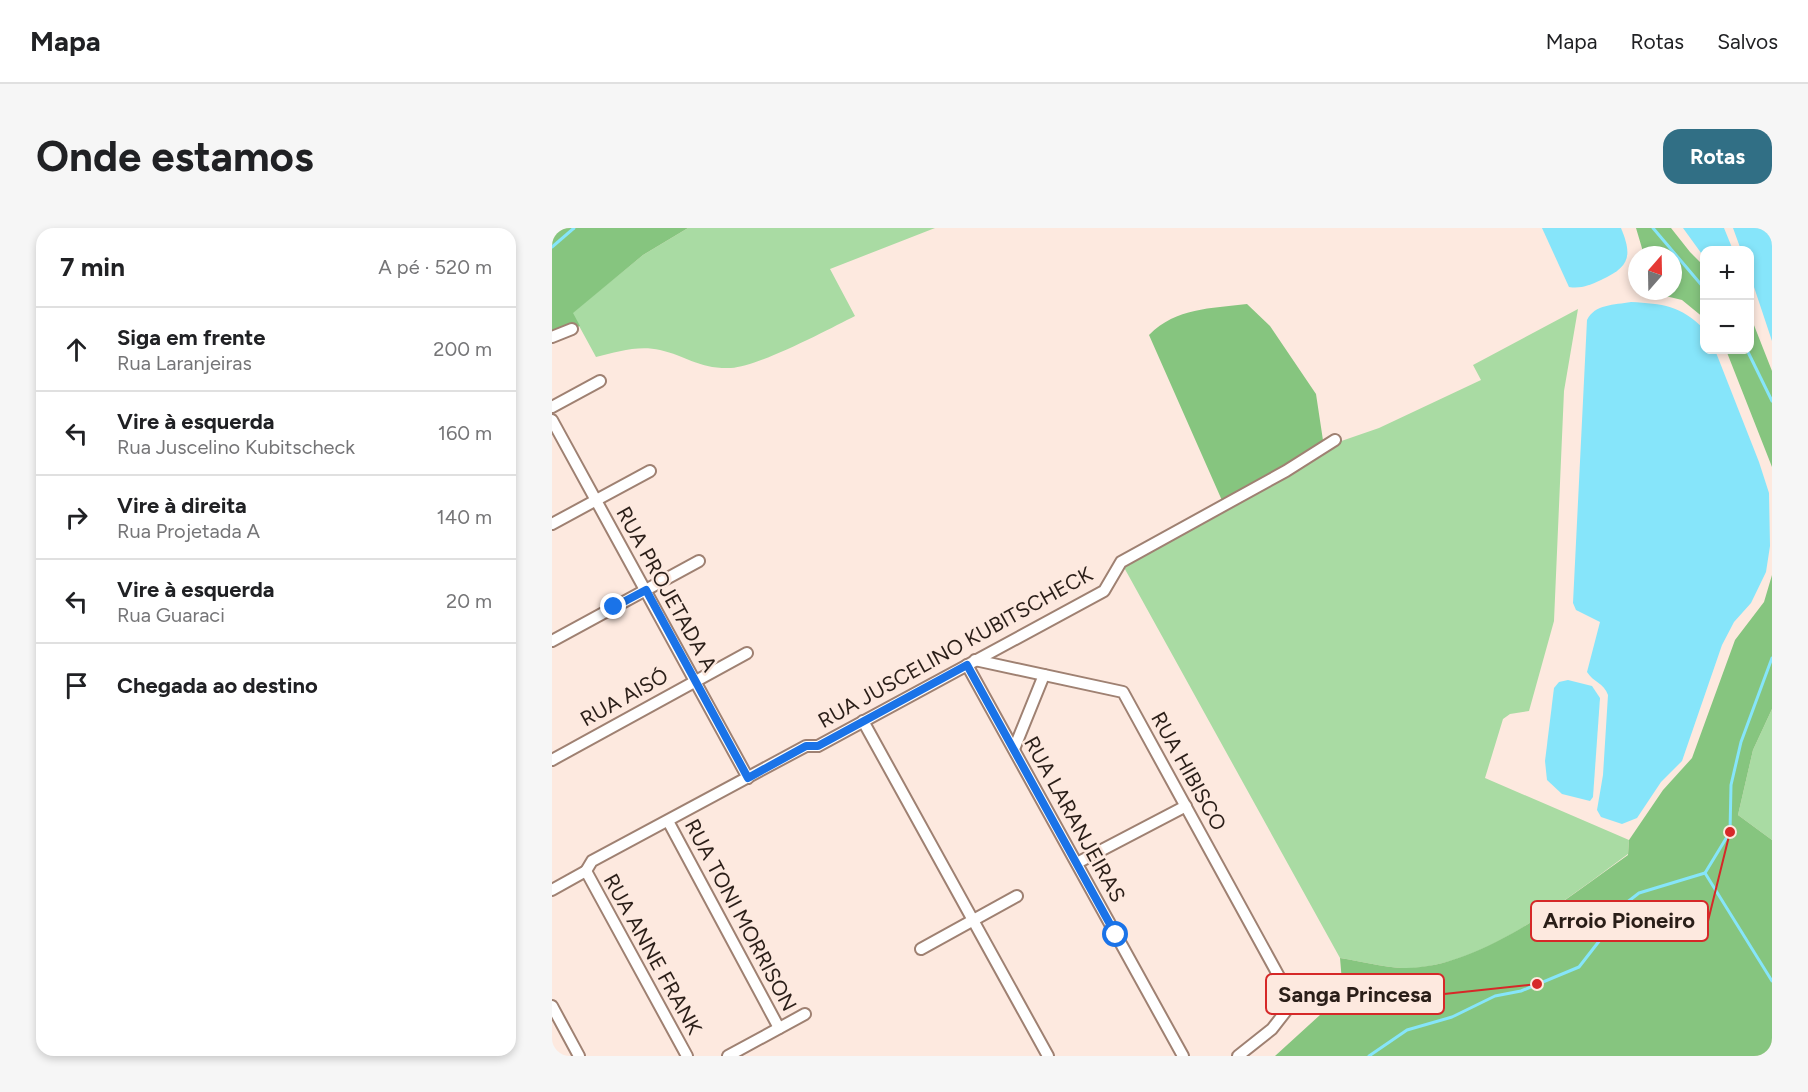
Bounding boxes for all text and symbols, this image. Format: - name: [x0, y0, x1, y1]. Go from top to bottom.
- text: Mapa: [30, 24, 101, 58]
- text: Mapa: [1546, 29, 1597, 54]
- text: Rotas: [1630, 29, 1684, 54]
- text: Salvos: [1717, 29, 1778, 54]
- button: Rotas: [1663, 129, 1772, 184]
- text: Onde estamos: [36, 131, 314, 182]
- north arrow: [1628, 246, 1682, 300]
- map controls: [1700, 246, 1754, 354]
- button: +: [1700, 246, 1754, 300]
- text: 7 min: [60, 251, 125, 283]
- text: A pé · 520 m: [378, 255, 492, 279]
- button: −: [1700, 300, 1754, 354]
- text: Siga em frente: [117, 324, 265, 351]
- icon: ahead: [60, 333, 93, 366]
- text: 200 m: [433, 337, 492, 361]
- text: Rua Laranjeiras: [117, 351, 252, 375]
- text: Vire à esquerda: [117, 408, 275, 435]
- icon: left: [60, 417, 93, 450]
- text: 160 m: [438, 421, 492, 445]
- text: Rua Juscelino Kubitscheck: [117, 435, 355, 459]
- text: Vire à direita: [117, 492, 247, 519]
- icon: right: [60, 501, 93, 534]
- street label: RUA PROJETADA A: [611, 502, 723, 676]
- text: 140 m: [437, 505, 492, 529]
- text: Rua Projetada A: [117, 519, 260, 543]
- street label: RUA JUSCELINO KUBITSCHECK: [813, 561, 1097, 733]
- text: Vire à esquerda: [117, 576, 275, 603]
- icon: left: [60, 585, 93, 618]
- text: 20 m: [446, 589, 492, 613]
- route end: [600, 593, 626, 619]
- text: Rua Guaraci: [117, 603, 225, 627]
- street label: RUA AISÓ: [576, 663, 672, 731]
- icon: arrive: [60, 669, 93, 702]
- text: Chegada ao destino: [117, 672, 318, 699]
- street label: RUA HIBISCO: [1146, 707, 1232, 835]
- street label: RUA LARANJEIRAS: [1019, 732, 1131, 906]
- street label: RUA TONI MORRISON: [680, 815, 802, 1015]
- street label: RUA ANNE FRANK: [599, 869, 708, 1039]
- callout: Arroio Pioneiro: [1531, 901, 1708, 941]
- text: Arroio Pioneiro: [1543, 907, 1695, 934]
- route start: [1102, 921, 1128, 947]
- callout: Sanga Princesa: [1266, 974, 1444, 1014]
- text: Sanga Princesa: [1278, 981, 1432, 1008]

